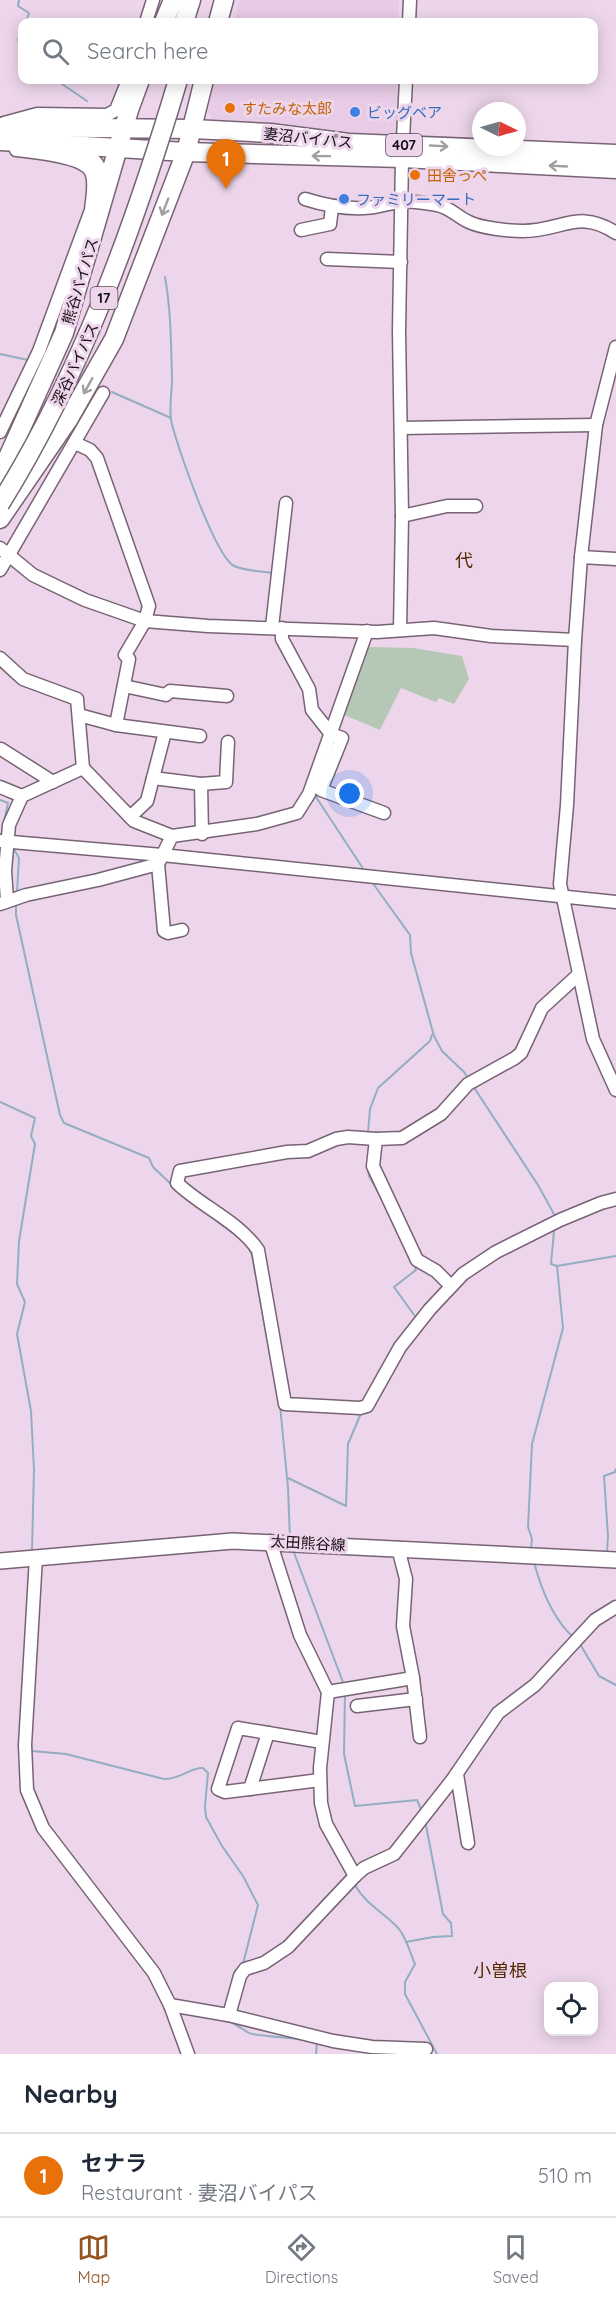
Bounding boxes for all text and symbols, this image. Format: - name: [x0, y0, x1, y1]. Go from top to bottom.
- search box: [18, 18, 598, 84]
- icon: search: [39, 35, 72, 68]
- text: Search here: [87, 37, 208, 65]
- place label: すたみな太郎: [242, 99, 332, 118]
- marker: すたみな太郎: [223, 101, 237, 115]
- north arrow: [472, 102, 526, 156]
- place label: ビッグベア: [367, 103, 442, 122]
- marker: ビッグベア: [348, 105, 362, 119]
- street label: 妻沼バイパス: [262, 124, 354, 152]
- road number: 407: [386, 134, 422, 156]
- pin: 1: [206, 140, 246, 189]
- one-way arrow: [429, 141, 449, 152]
- one-way arrow: [311, 150, 331, 161]
- one-way arrow: [548, 161, 568, 172]
- place label: 田舎っぺ: [427, 166, 487, 185]
- marker: 田舎っぺ: [408, 168, 422, 182]
- place label: ファミリーマート: [356, 190, 476, 209]
- marker: ファミリーマート: [337, 192, 351, 206]
- one-way arrow: [159, 197, 170, 216]
- street label: 熊谷バイパス: [58, 235, 102, 327]
- road number: 17: [90, 287, 118, 309]
- street label: 深谷バイパス: [47, 319, 103, 409]
- one-way arrow: [81, 377, 93, 394]
- district label: 代: [455, 549, 473, 572]
- your location: [335, 779, 364, 808]
- street label: 太田熊谷線: [270, 1532, 346, 1554]
- district label: 小曽根: [473, 1959, 527, 1982]
- map controls: [544, 1982, 598, 2036]
- button: locate: [544, 1982, 598, 2036]
- text: Nearby: [24, 2077, 118, 2110]
- text: セナラ: [81, 2149, 147, 2177]
- text: 1: [40, 2163, 47, 2188]
- text: 510 m: [538, 2163, 592, 2188]
- text: Restaurant · 妻沼バイパス: [81, 2180, 317, 2205]
- tab: Map: [77, 2231, 110, 2287]
- tab: Directions: [265, 2231, 338, 2287]
- tab: Saved: [493, 2231, 539, 2287]

